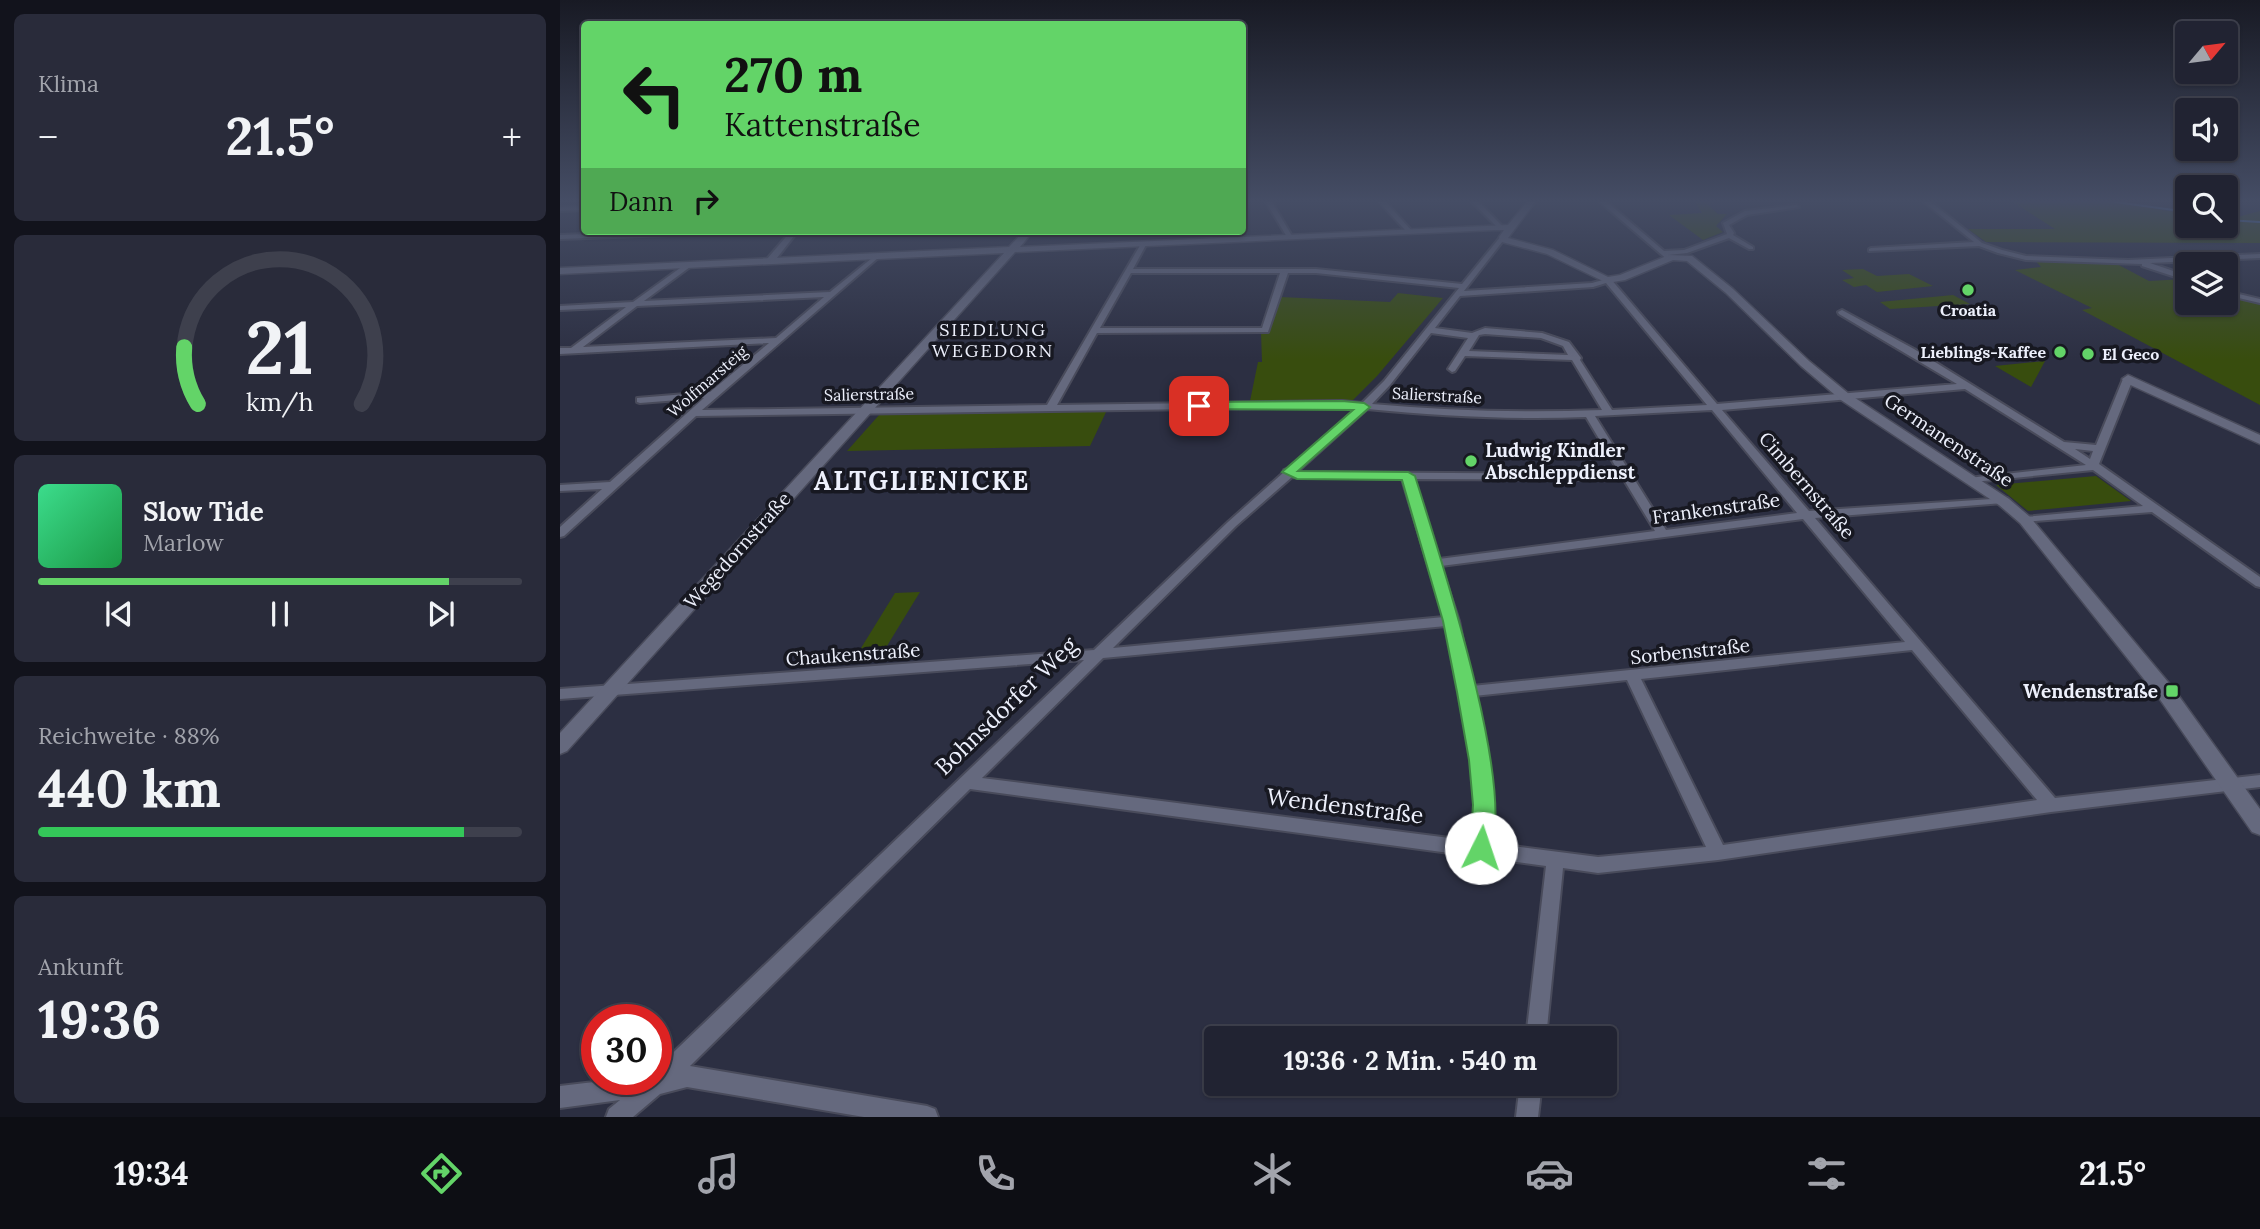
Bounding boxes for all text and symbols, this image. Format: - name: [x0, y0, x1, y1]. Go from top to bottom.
- north arrow: [2175, 21, 2238, 84]
- map controls: [2175, 21, 2238, 315]
- text: 270 m: [724, 43, 862, 105]
- icon: left: [609, 49, 700, 140]
- text: Klima: [38, 69, 99, 98]
- button: sound: [2175, 98, 2238, 161]
- text: 21.5°: [226, 103, 334, 169]
- text: Kattenstraße: [724, 104, 920, 145]
- text: −: [38, 113, 58, 161]
- text: +: [502, 113, 522, 161]
- button: search: [2175, 175, 2238, 238]
- icon: right: [687, 182, 725, 220]
- text: Dann: [609, 185, 673, 218]
- button: layers: [2175, 252, 2238, 315]
- marker: Croatia: [1960, 282, 1976, 298]
- place label: Croatia: [1940, 300, 1997, 320]
- text: 21: [246, 301, 314, 394]
- district label: SIEDLUNG WEGEDORN: [932, 318, 1054, 362]
- street label: Wolfmarsteig: [663, 340, 752, 421]
- place label: Lieblings-Kaffee: [1921, 342, 2046, 362]
- marker: Lieblings-Kaffee: [2052, 344, 2068, 360]
- place label: El Geco: [2102, 344, 2159, 364]
- marker: El Geco: [2080, 346, 2096, 362]
- pin: [1169, 376, 1229, 436]
- street label: Salierstraße: [824, 383, 914, 405]
- street label: Salierstraße: [1392, 383, 1483, 407]
- text: km/h: [246, 386, 314, 418]
- icon: arrive: [1180, 387, 1218, 425]
- street label: Germanenstraße: [1880, 388, 2018, 492]
- street label: Cimbernstraße: [1754, 427, 1860, 543]
- place label: Ludwig Kindler Abschleppdienst: [1485, 438, 1637, 484]
- marker: Ludwig Kindler Abschleppdienst: [1463, 453, 1479, 469]
- district label: ALTGLIENICKE: [814, 464, 1030, 497]
- street label: Wegedornstraße: [678, 487, 796, 613]
- street label: Frankenstraße: [1651, 487, 1781, 529]
- text: Slow Tide: [143, 495, 264, 528]
- text: Marlow: [143, 528, 224, 557]
- icon: previous: [100, 595, 138, 633]
- icon: pause: [261, 595, 299, 633]
- icon: next: [422, 595, 460, 633]
- street label: Bohnsdorfer Weg: [928, 630, 1084, 781]
- street label: Sorbenstraße: [1629, 633, 1751, 669]
- street label: Chaukenstraße: [785, 637, 921, 671]
- place label: Wendenstraße: [2023, 679, 2158, 703]
- marker: Wendenstraße: [2164, 683, 2180, 699]
- text: Reichweite · 88%: [38, 721, 220, 750]
- text: 440 km: [38, 755, 221, 821]
- street label: Wendenstraße: [1265, 781, 1425, 830]
- position arrow: [1444, 811, 1518, 885]
- text: Ankunft: [38, 952, 123, 981]
- text: 19:36: [38, 986, 161, 1052]
- speed limit sign: 30: [581, 1004, 672, 1095]
- text: 19:36 · 2 Min. · 540 m: [1284, 1044, 1537, 1077]
- icon: directions: [417, 1149, 466, 1198]
- icon: music: [694, 1149, 743, 1198]
- icon: phone: [971, 1149, 1020, 1198]
- icon: climate: [1248, 1149, 1297, 1198]
- icon: car: [1525, 1149, 1574, 1198]
- icon: filters: [1802, 1149, 1851, 1198]
- text: 19:34: [114, 1153, 189, 1194]
- text: 21.5°: [2079, 1153, 2146, 1194]

